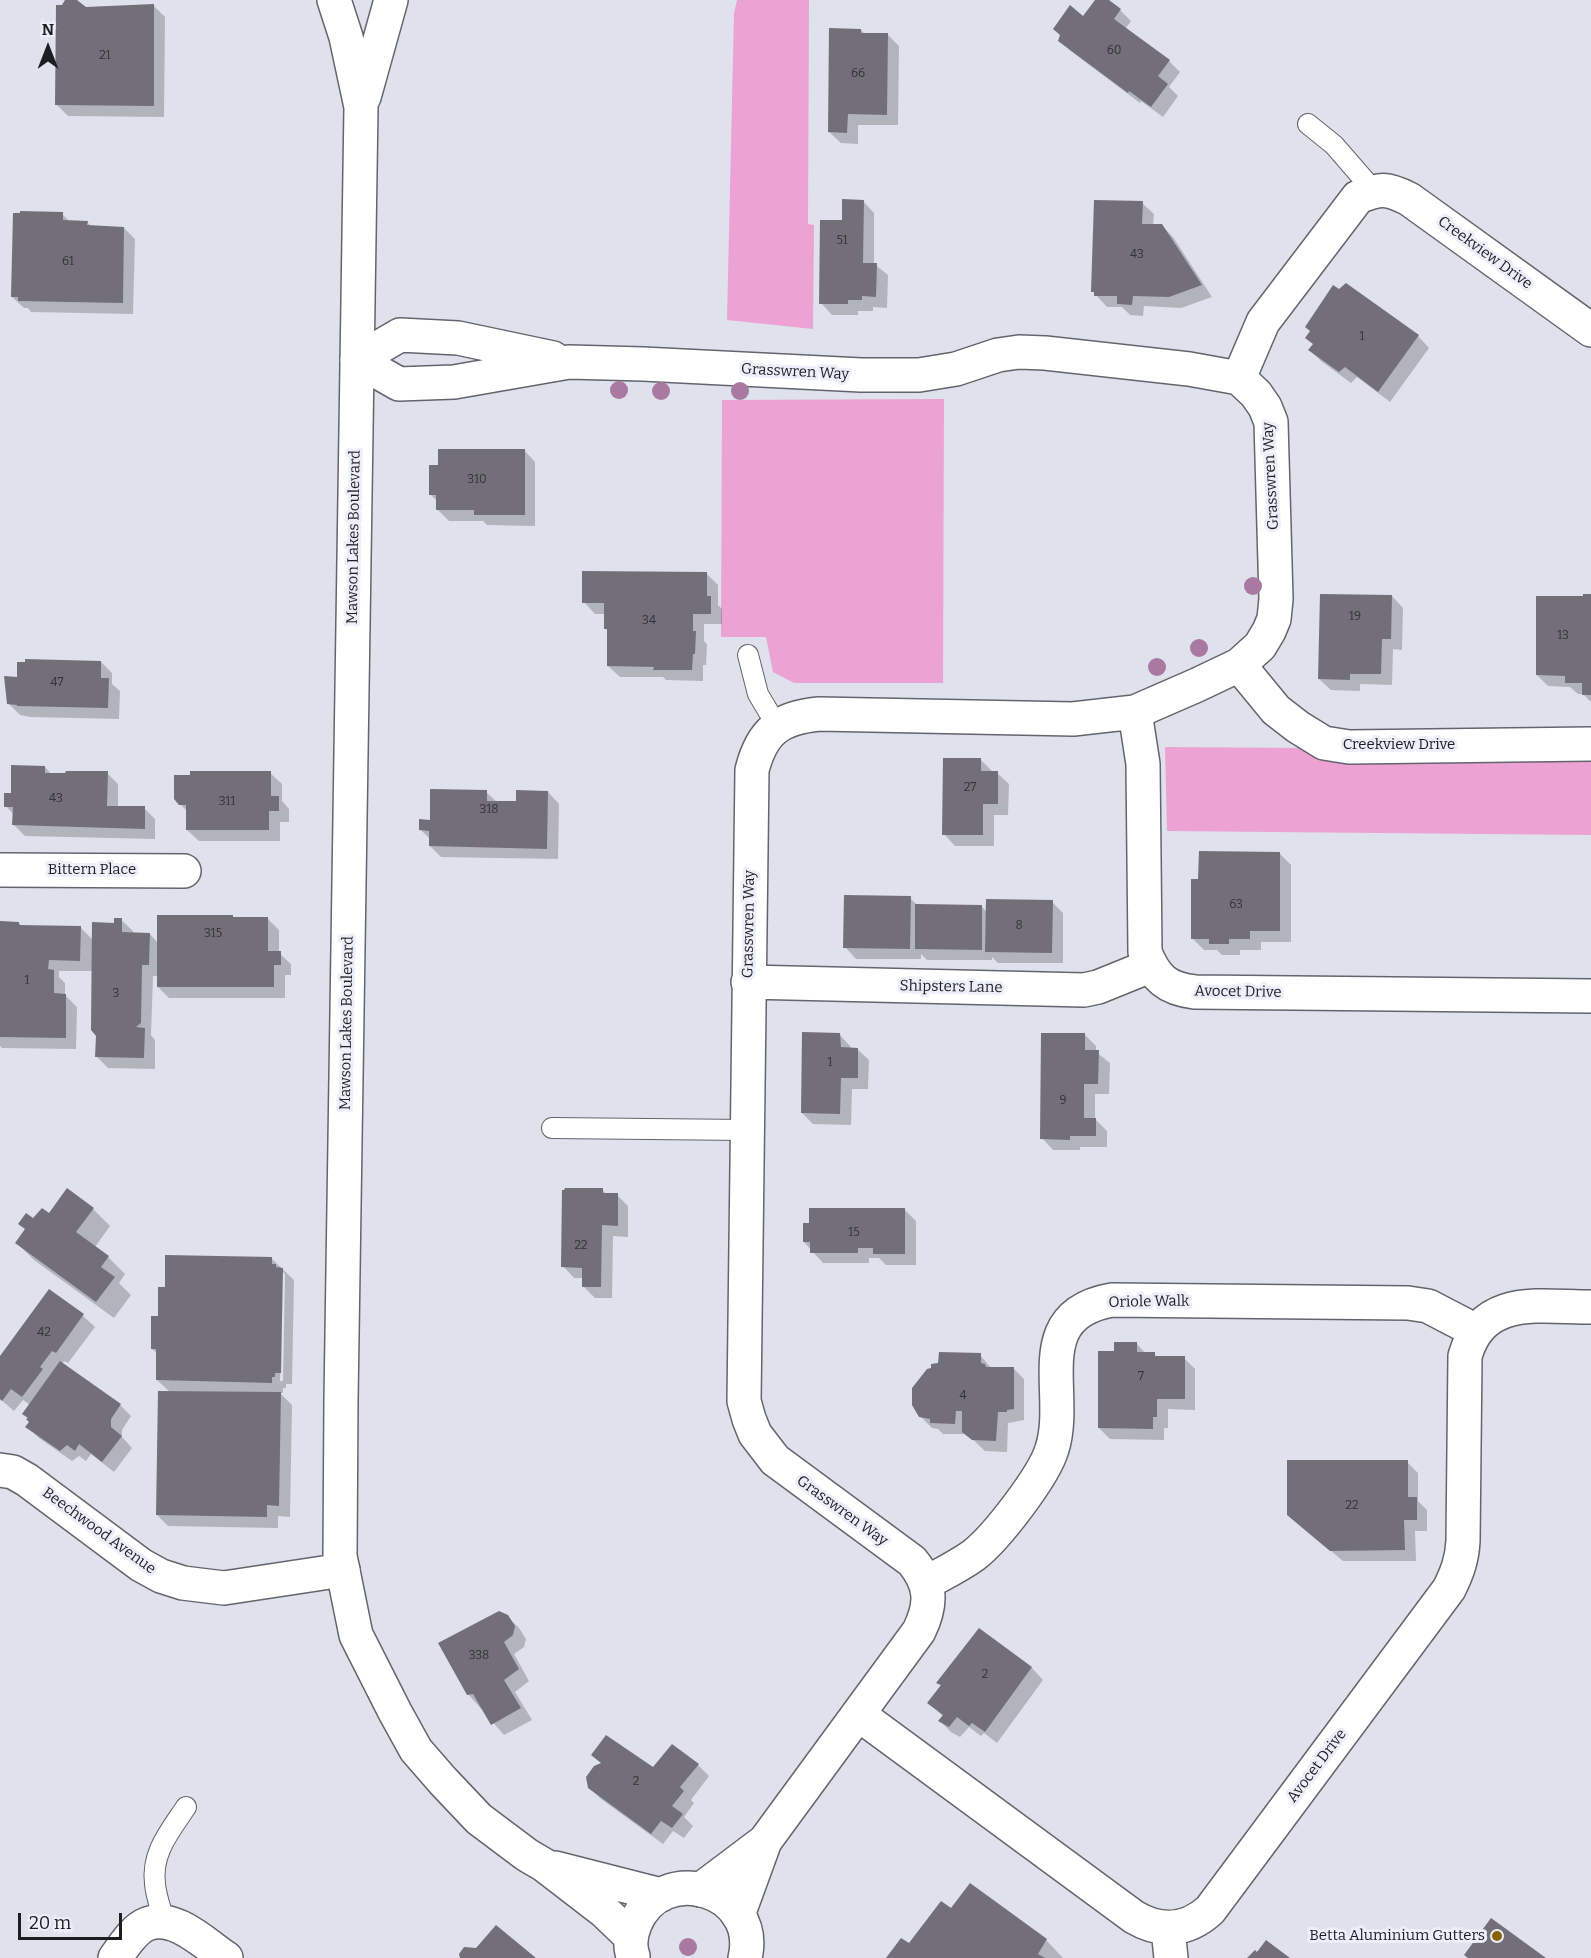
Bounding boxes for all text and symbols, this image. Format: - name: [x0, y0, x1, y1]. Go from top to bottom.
- north arrow: [18, 18, 78, 78]
- text: N: [42, 20, 54, 39]
- house number: 60: [1107, 44, 1121, 58]
- house number: 21: [99, 49, 111, 63]
- house number: 66: [851, 67, 865, 81]
- street label: Creekview Drive: [1434, 213, 1536, 293]
- house number: 51: [836, 234, 848, 248]
- house number: 43: [1130, 248, 1144, 262]
- house number: 61: [62, 255, 74, 269]
- house number: 1: [1360, 330, 1364, 344]
- street label: Grasswren Way: [741, 360, 849, 384]
- street label: Grasswren Way: [1259, 422, 1283, 530]
- street label: Mawson Lakes Boulevard: [343, 450, 365, 624]
- house number: 310: [467, 473, 487, 487]
- house number: 19: [1349, 610, 1361, 624]
- house number: 34: [642, 614, 656, 628]
- house number: 13: [1557, 629, 1569, 643]
- house number: 47: [51, 676, 63, 690]
- street label: Creekview Drive: [1343, 736, 1455, 754]
- house number: 27: [964, 781, 976, 795]
- house number: 43: [49, 792, 63, 806]
- house number: 311: [219, 795, 235, 809]
- house number: 318: [480, 803, 498, 817]
- street label: Bittern Place: [48, 861, 136, 879]
- street label: Grasswren Way: [739, 870, 759, 978]
- house number: 63: [1229, 898, 1243, 912]
- house number: 8: [1015, 919, 1023, 933]
- house number: 315: [204, 927, 222, 941]
- street label: Mawson Lakes Boulevard: [336, 936, 358, 1110]
- house number: 1: [25, 974, 29, 988]
- street label: Shipsters Lane: [899, 977, 1003, 997]
- street label: Avocet Drive: [1194, 982, 1282, 1002]
- house number: 3: [113, 987, 119, 1001]
- house number: 1: [828, 1056, 832, 1070]
- house number: 9: [1059, 1094, 1067, 1108]
- house number: 15: [848, 1226, 860, 1240]
- house number: 22: [574, 1239, 588, 1253]
- street label: Oriole Walk: [1108, 1292, 1190, 1312]
- house number: 42: [37, 1326, 51, 1340]
- house number: 7: [1138, 1370, 1144, 1384]
- house number: 4: [959, 1389, 967, 1403]
- street label: Grasswren Way: [793, 1472, 891, 1550]
- street label: Beechwood Avenue: [39, 1484, 159, 1578]
- house number: 22: [1345, 1499, 1359, 1513]
- house number: 338: [469, 1649, 489, 1663]
- house number: 2: [982, 1668, 988, 1682]
- street label: Avocet Drive: [1284, 1726, 1350, 1806]
- house number: 2: [633, 1775, 639, 1789]
- scale bar: [21, 1901, 124, 1939]
- text: 20 m: [29, 1912, 71, 1934]
- place label: Betta Aluminium Gutters: [1309, 1927, 1485, 1945]
- marker: Betta Aluminium Gutters: [1490, 1929, 1504, 1943]

